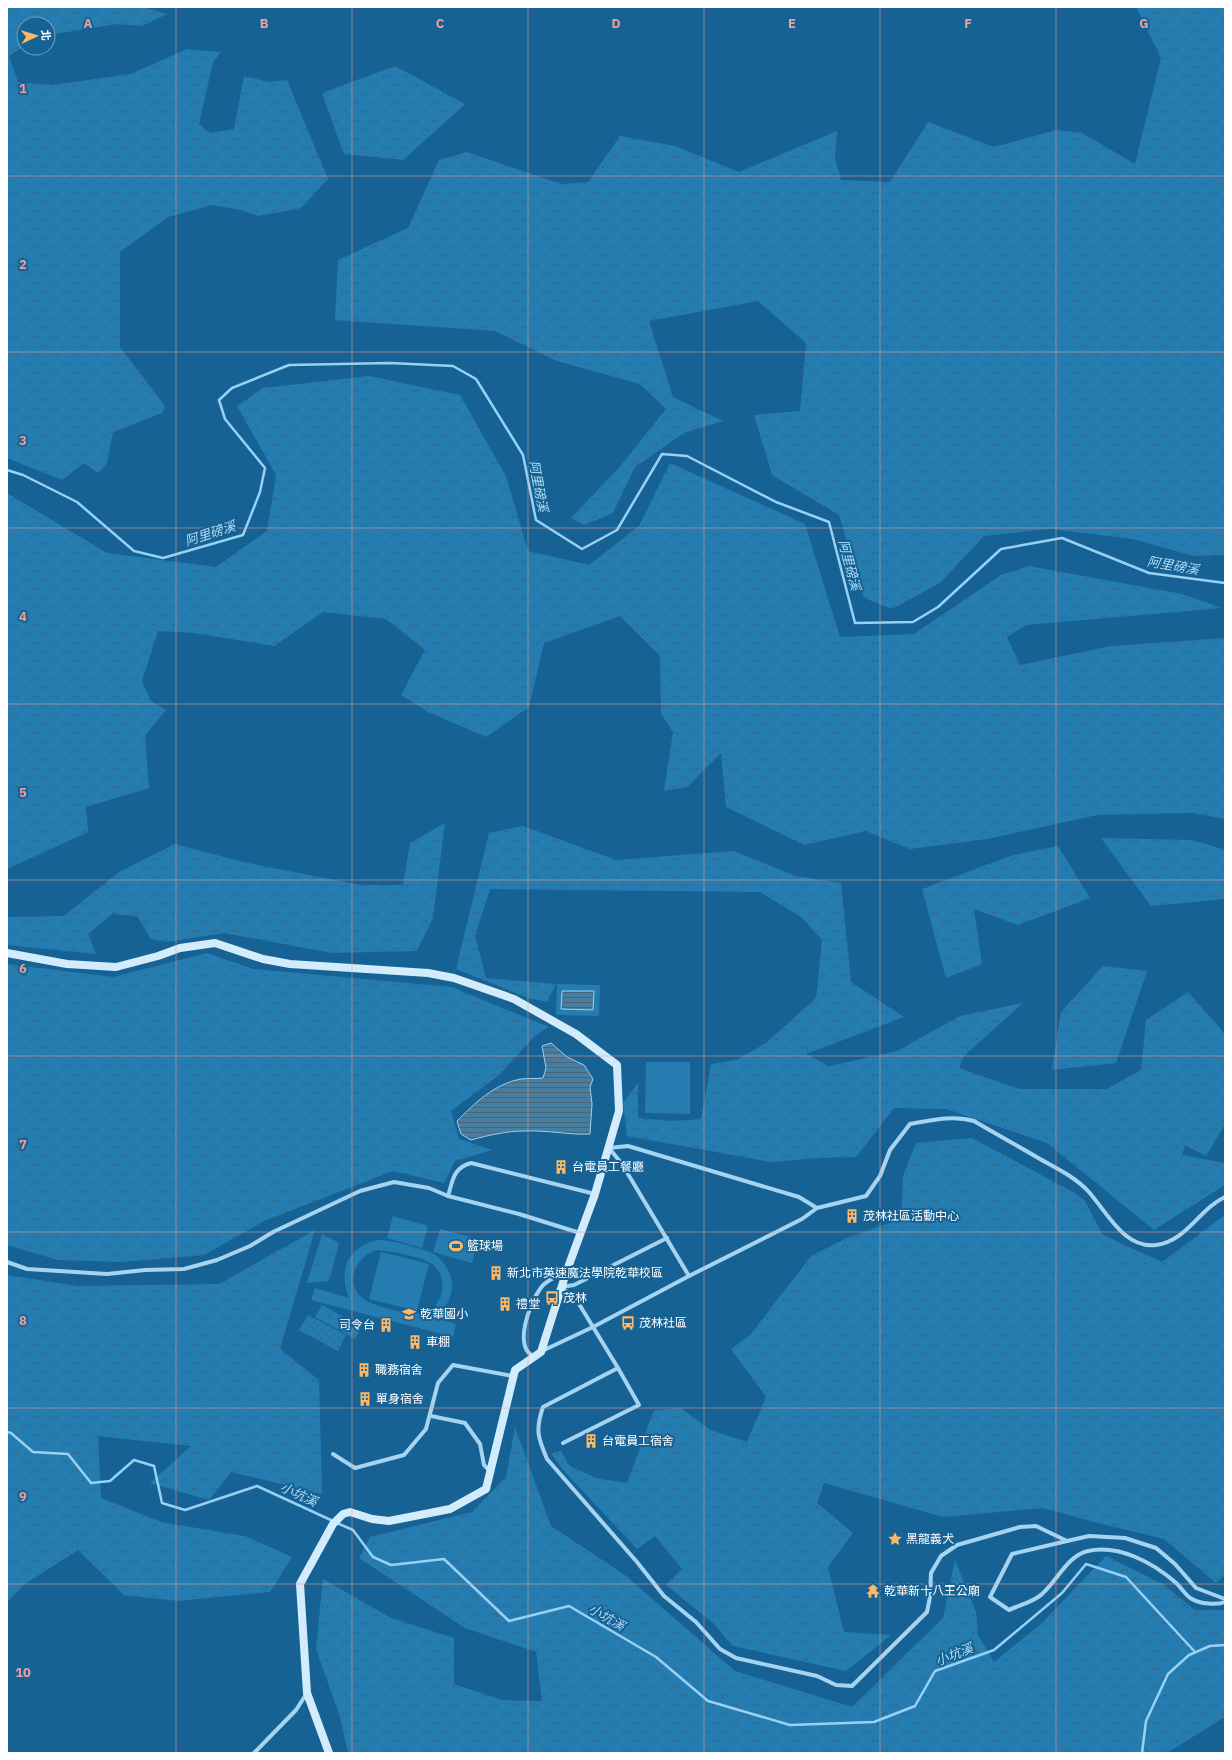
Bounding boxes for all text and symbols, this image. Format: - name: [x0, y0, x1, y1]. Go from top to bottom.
- text: A: [84, 15, 93, 32]
- text: B: [260, 15, 269, 32]
- text: C: [436, 15, 445, 32]
- text: D: [611, 15, 621, 32]
- text: E: [788, 15, 796, 32]
- text: F: [964, 15, 972, 32]
- text: G: [1139, 15, 1149, 32]
- north arrow: [16, 16, 56, 56]
- text: 北: [39, 29, 53, 41]
- text: 1: [19, 80, 27, 97]
- text: 2: [19, 256, 27, 273]
- text: 3: [19, 432, 27, 449]
- water label: 阿里磅溪: [525, 459, 552, 515]
- water label: 阿里磅溪: [183, 517, 239, 550]
- water label: 阿里磅溪: [835, 538, 865, 594]
- water label: 阿里磅溪: [1146, 553, 1202, 579]
- text: 4: [19, 608, 27, 625]
- text: 5: [19, 784, 27, 801]
- text: 6: [19, 960, 27, 977]
- text: 7: [19, 1136, 27, 1153]
- building icon: 台電員工餐廳: [553, 1159, 569, 1175]
- place label: 台電員工餐廳: [572, 1159, 644, 1174]
- building icon: 茂林社區活動中心: [844, 1208, 860, 1224]
- place label: 茂林社區活動中心: [863, 1208, 959, 1223]
- sports icon: 籃球場: [448, 1238, 464, 1254]
- place label: 籃球場: [467, 1238, 503, 1253]
- building icon: 新北市英速魔法學院乾華校區: [488, 1265, 504, 1281]
- place label: 新北市英速魔法學院乾華校區: [507, 1265, 663, 1280]
- bus stop icon: 茂林: [544, 1290, 560, 1306]
- place label: 茂林: [563, 1290, 587, 1305]
- building icon: 禮堂: [497, 1296, 513, 1312]
- place label: 禮堂: [516, 1296, 540, 1311]
- school or university icon: 乾華國小: [401, 1306, 417, 1322]
- place label: 乾華國小: [420, 1306, 468, 1321]
- text: 8: [19, 1312, 27, 1329]
- bus stop icon: 茂林社區: [620, 1315, 636, 1331]
- place label: 茂林社區: [639, 1315, 687, 1330]
- place label: 司令台: [339, 1317, 375, 1332]
- building icon: 司令台: [378, 1317, 394, 1333]
- building icon: 車棚: [407, 1334, 423, 1350]
- place label: 車棚: [426, 1334, 450, 1349]
- building icon: 職務宿舍: [356, 1362, 372, 1378]
- place label: 職務宿舍: [375, 1362, 423, 1377]
- building icon: 單身宿舍: [357, 1391, 373, 1407]
- place label: 單身宿舍: [376, 1391, 424, 1406]
- building icon: 台電員工宿舍: [583, 1433, 599, 1449]
- place label: 台電員工宿舍: [602, 1433, 674, 1448]
- water label: 小坑溪: [278, 1479, 322, 1511]
- text: 9: [19, 1488, 27, 1505]
- place icon: 黑龍義犬: [887, 1531, 903, 1547]
- place label: 黑龍義犬: [906, 1531, 954, 1546]
- temple icon: 乾華新十八王公廟: [865, 1583, 881, 1599]
- place label: 乾華新十八王公廟: [884, 1583, 980, 1598]
- water label: 小坑溪: [586, 1600, 630, 1636]
- water label: 小坑溪: [933, 1639, 977, 1669]
- text: 10: [15, 1664, 31, 1681]

